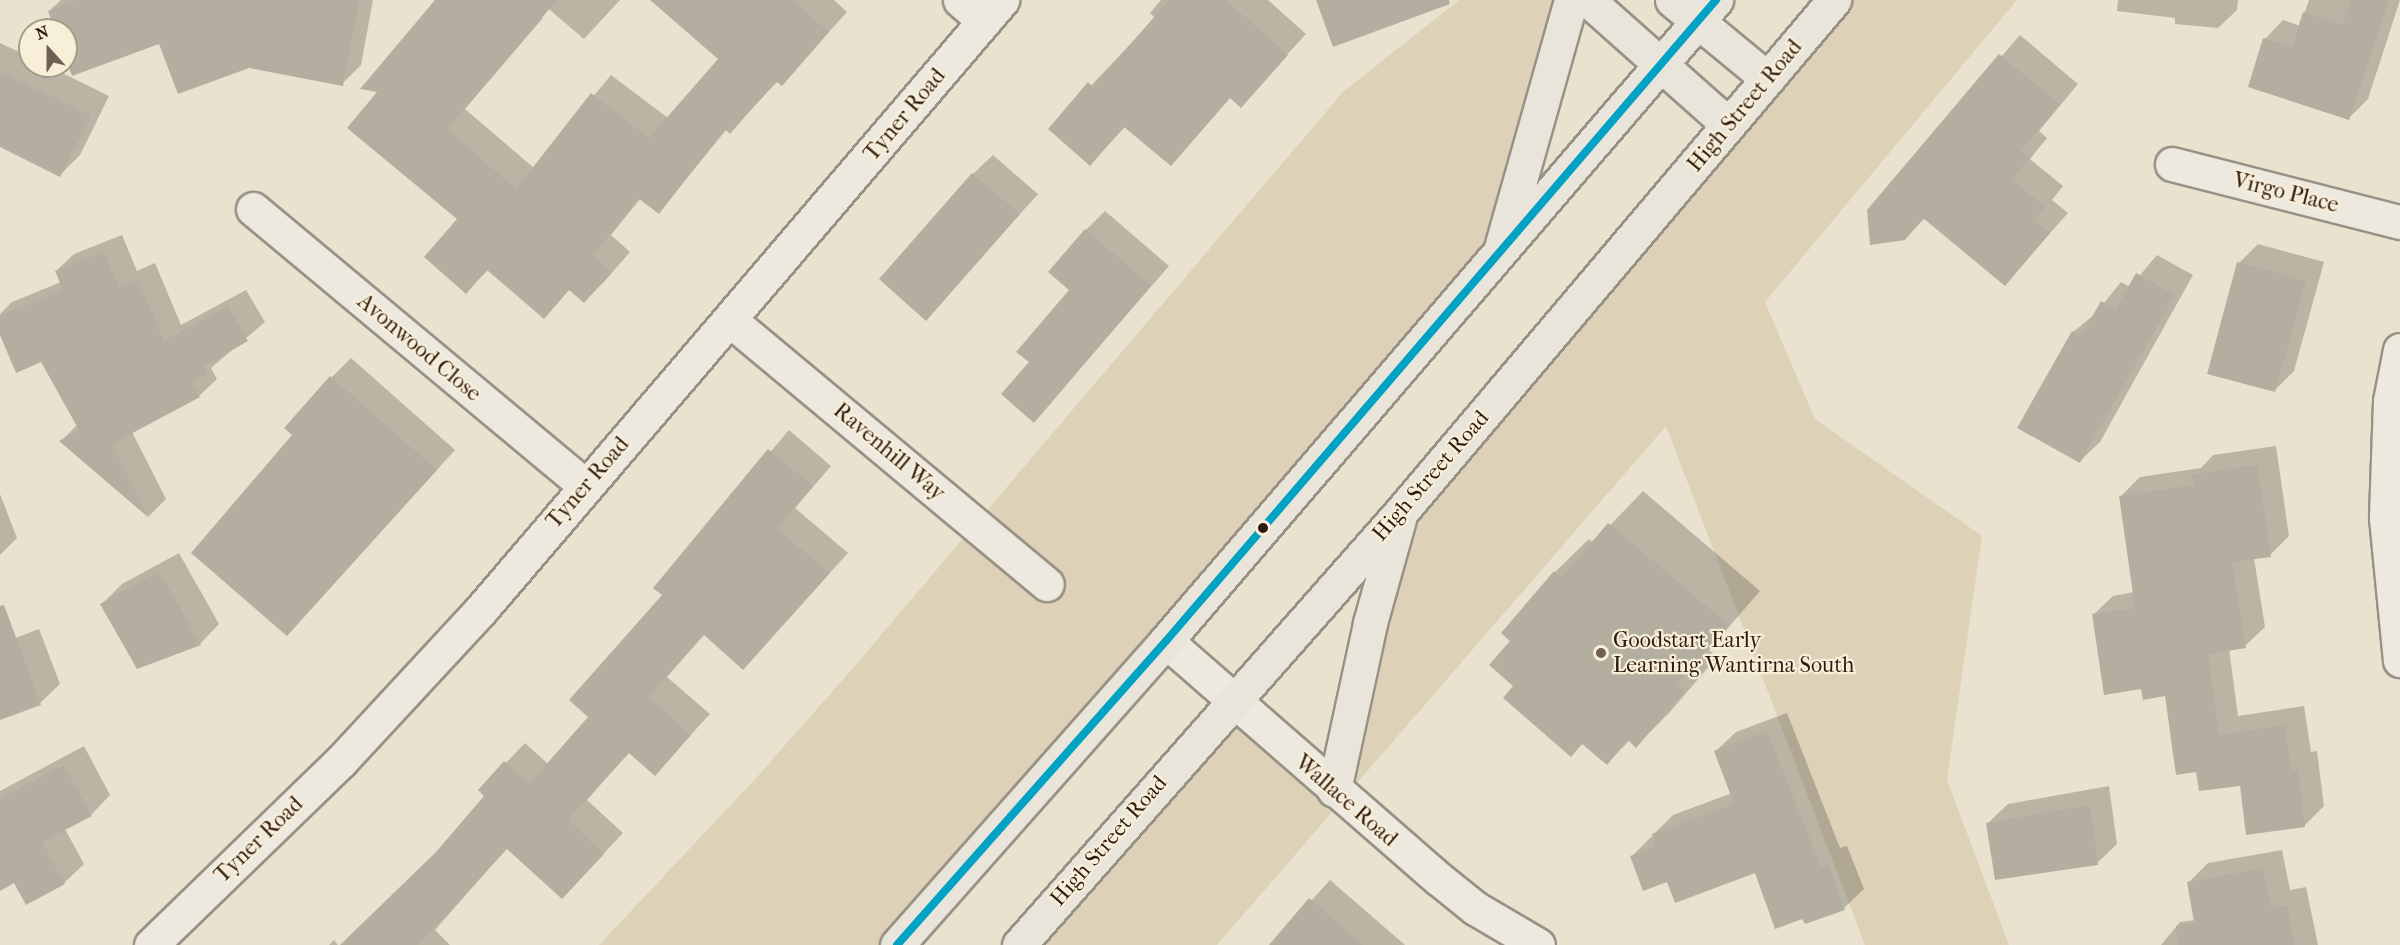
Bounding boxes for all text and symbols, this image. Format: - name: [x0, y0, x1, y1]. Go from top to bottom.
- north arrow: [18, 18, 78, 78]
- text: N: [33, 22, 51, 44]
- street label: High Street Road: [1682, 35, 1808, 177]
- street label: Tyner Road: [859, 63, 951, 167]
- street label: Virgo Place: [2231, 167, 2341, 219]
- street label: Avonwood Close: [352, 289, 486, 407]
- street label: Ravenhill Way: [828, 398, 950, 506]
- street label: High Street Road: [1367, 405, 1495, 547]
- street label: Tyner Road: [541, 432, 635, 534]
- unlabelled marker: [1257, 522, 1269, 534]
- place label: Goodstart Early Learning Wantirna South: [1613, 627, 1854, 678]
- marker: Goodstart Early Learning Wantirna South: [1594, 646, 1608, 660]
- street label: Wallace Road: [1289, 749, 1403, 853]
- street label: High Street Road: [1045, 770, 1173, 912]
- street label: Tyner Road: [209, 791, 309, 889]

